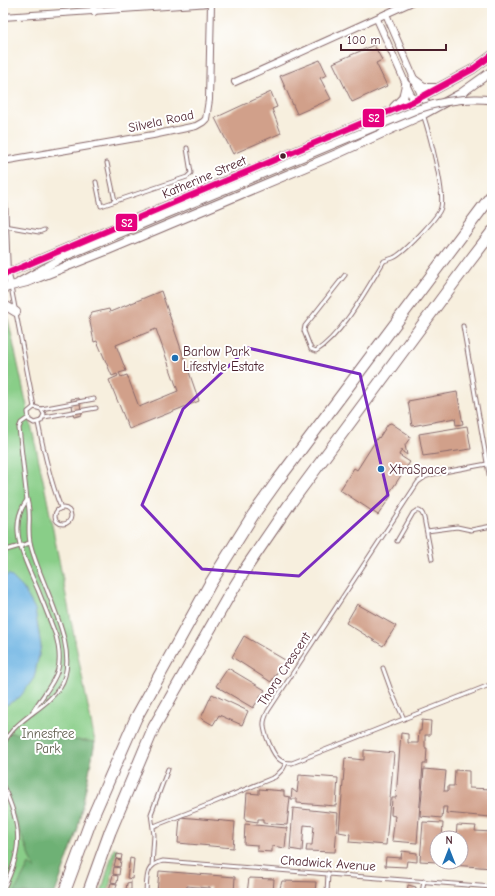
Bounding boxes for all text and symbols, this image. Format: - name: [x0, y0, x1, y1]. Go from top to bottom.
- scale bar: [341, 26, 446, 52]
- text: 100 m: [347, 33, 380, 47]
- street label: Silvela Road: [127, 107, 195, 135]
- line badge: S2: [362, 108, 385, 128]
- text: S2: [368, 112, 380, 125]
- unlabelled marker: [278, 151, 288, 161]
- street label: Katherine Street: [160, 152, 249, 201]
- line badge: S2: [115, 213, 138, 232]
- text: S2: [121, 217, 133, 230]
- place label: Barlow Park Lifestyle Estate: [183, 344, 265, 374]
- marker: Barlow Park Lifestyle Estate: [170, 353, 180, 363]
- place label: XtraSpace: [389, 462, 447, 477]
- marker: XtraSpace: [376, 464, 386, 474]
- street label: Thora Crescent: [255, 628, 314, 709]
- park label: Innesfree Park: [21, 726, 75, 756]
- north arrow: [429, 830, 469, 870]
- text: N: [445, 834, 453, 847]
- street label: Chadwick Avenue: [280, 852, 377, 874]

